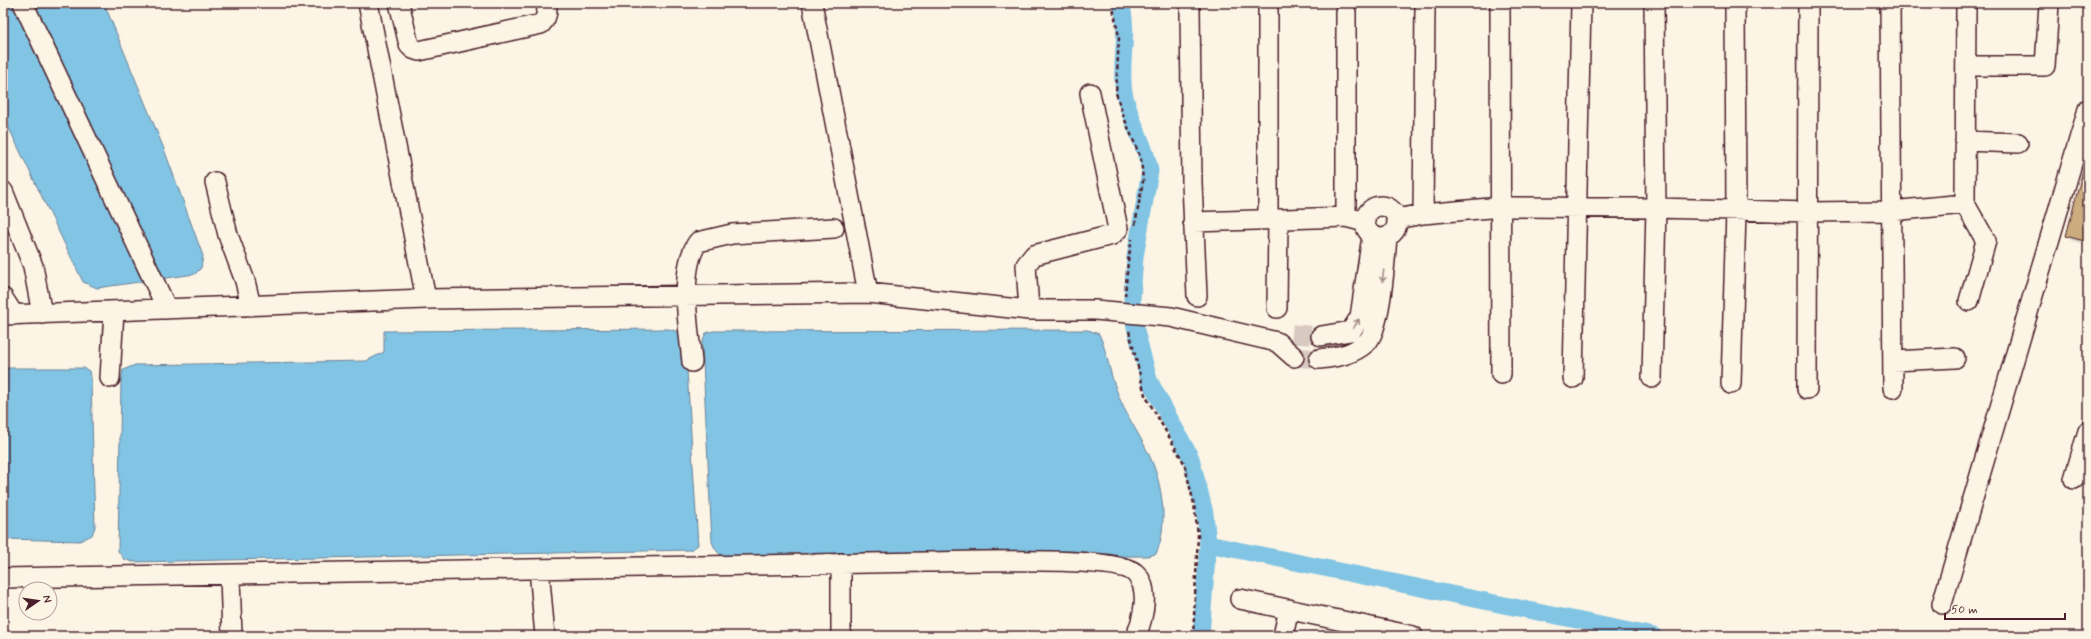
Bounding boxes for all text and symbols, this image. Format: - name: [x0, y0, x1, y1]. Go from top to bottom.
- one-way arrow: [1379, 269, 1387, 282]
- one-way arrow: [1352, 318, 1360, 330]
- north arrow: [18, 581, 58, 621]
- text: N: [39, 594, 54, 604]
- scale bar: [1945, 595, 2065, 621]
- text: 50 m: [1951, 602, 1978, 618]

